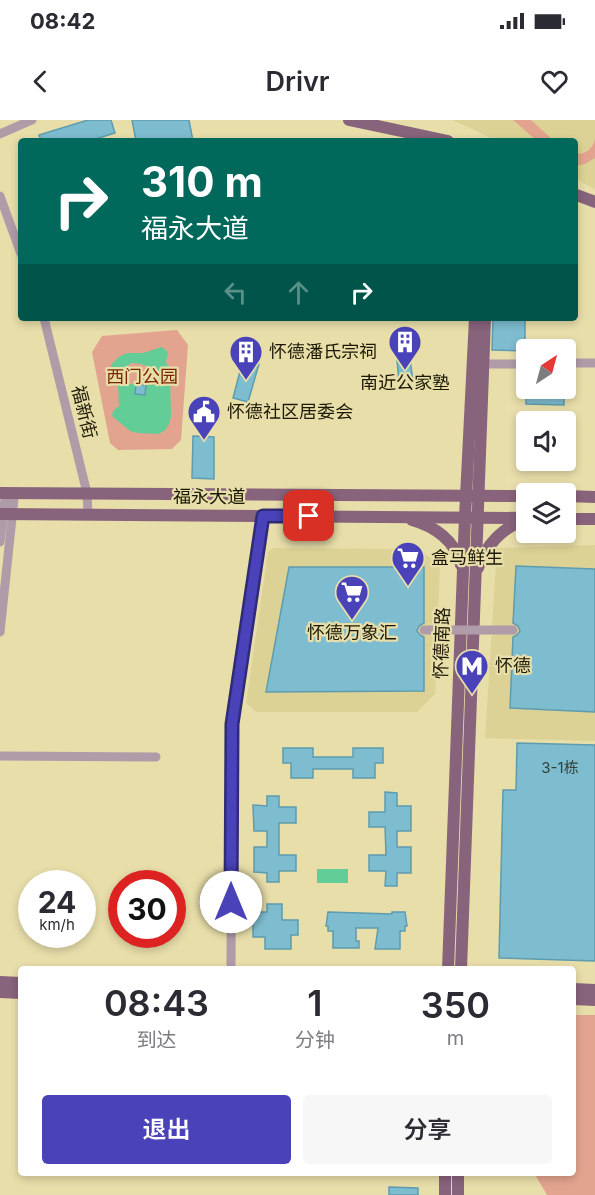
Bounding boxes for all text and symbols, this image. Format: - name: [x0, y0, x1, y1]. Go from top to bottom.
- text: 08:42: [30, 8, 95, 34]
- icon: back: [24, 65, 57, 98]
- text: Drivr: [265, 65, 330, 98]
- icon: heart: [538, 65, 571, 98]
- text: 310 m: [141, 156, 263, 207]
- icon: right: [42, 162, 120, 240]
- text: 福永大道: [141, 212, 249, 245]
- icon: left: [219, 276, 252, 309]
- icon: ahead: [282, 276, 315, 309]
- icon: right: [345, 276, 378, 309]
- building icon: 南近公家塾: [387, 324, 423, 371]
- building icon: 怀德潘氏宗祠: [228, 334, 264, 381]
- north arrow: [516, 339, 576, 399]
- map controls: [516, 339, 576, 543]
- place label: 怀德潘氏宗祠: [269, 341, 377, 362]
- park label: 西门公园: [106, 366, 178, 387]
- place label: 南近公家塾: [360, 372, 450, 393]
- street label: 福新街: [68, 383, 101, 441]
- public building icon: 怀德社区居委会: [186, 394, 222, 441]
- place label: 怀德社区居委会: [227, 401, 353, 422]
- button: sound: [516, 411, 576, 471]
- button: layers: [516, 483, 576, 543]
- street label: 福永大道: [173, 486, 245, 507]
- pin: [283, 490, 334, 541]
- icon: arrive: [292, 499, 325, 532]
- supermarket icon: 盒马鲜生: [390, 540, 426, 587]
- place label: 盒马鲜生: [431, 547, 503, 568]
- supermarket icon: 怀德万象汇: [334, 574, 370, 621]
- street label: 怀德南路: [430, 607, 453, 679]
- place label: 怀德万象汇: [307, 622, 397, 643]
- metro station icon: 怀德: [454, 648, 490, 695]
- place label: 怀德: [495, 655, 531, 676]
- house number: 3-1栋: [541, 758, 579, 777]
- speed limit sign: 30: [108, 870, 186, 948]
- position arrow: [199, 870, 263, 934]
- text: 24: [38, 884, 76, 920]
- text: km/h: [39, 915, 75, 934]
- text: 08:43: [104, 981, 209, 1025]
- text: 1: [307, 981, 323, 1025]
- text: 350: [421, 983, 490, 1027]
- text: m: [447, 1026, 464, 1050]
- text: 到达: [136, 1028, 176, 1052]
- text: 分钟: [295, 1028, 335, 1052]
- button: 退出: [42, 1095, 291, 1164]
- button: 分享: [303, 1095, 552, 1164]

